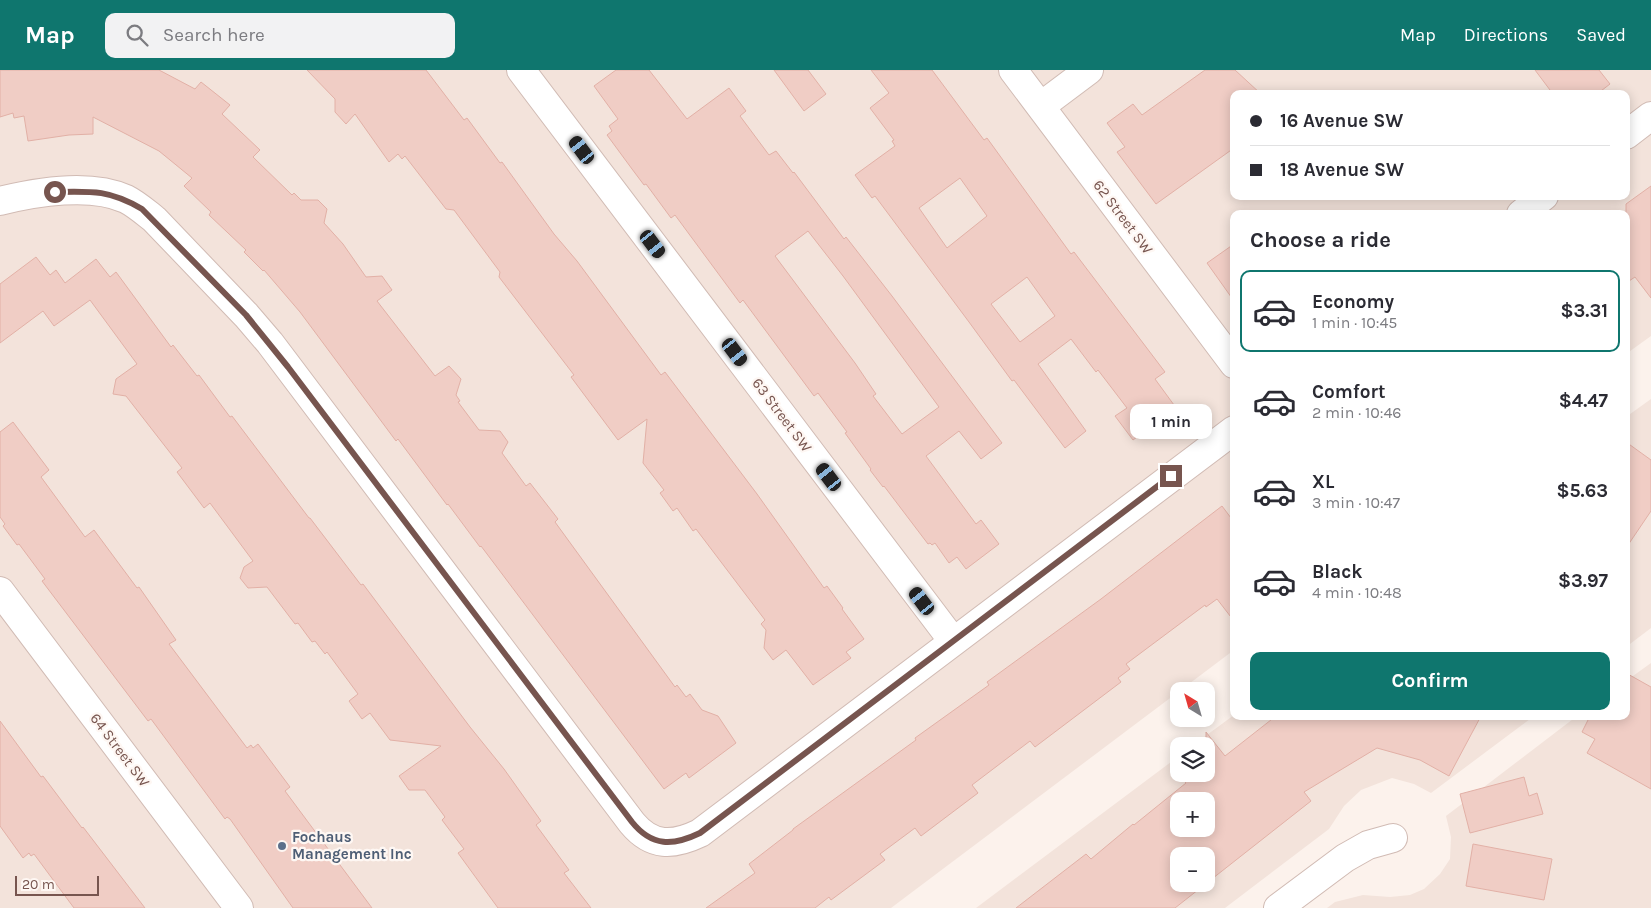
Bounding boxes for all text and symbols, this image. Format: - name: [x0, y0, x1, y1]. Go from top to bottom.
- search box: [105, 13, 455, 58]
- text: Map: [25, 21, 75, 49]
- icon: search: [123, 21, 151, 49]
- text: Search here: [163, 24, 265, 46]
- text: Map: [1400, 24, 1436, 46]
- text: Directions: [1464, 24, 1548, 46]
- text: Saved: [1576, 24, 1626, 46]
- text: 16 Avenue SW: [1280, 110, 1403, 132]
- car: [566, 134, 597, 166]
- text: 18 Avenue SW: [1280, 159, 1404, 181]
- street label: 62 Street SW: [1089, 176, 1157, 258]
- route start: [44, 181, 66, 203]
- text: Choose a ride: [1250, 227, 1391, 253]
- car: [637, 228, 668, 260]
- icon: car: [1252, 289, 1297, 334]
- text: Economy: [1312, 291, 1394, 313]
- text: $3.31: [1560, 300, 1608, 322]
- text: 1 min · 10:45: [1312, 313, 1397, 332]
- car: [719, 336, 750, 368]
- street label: 63 Street SW: [748, 374, 816, 456]
- icon: car: [1252, 379, 1297, 424]
- text: Comfort: [1312, 381, 1386, 403]
- text: $4.47: [1559, 390, 1608, 412]
- text: 2 min · 10:46: [1312, 403, 1402, 422]
- callout: 1 min: [1130, 404, 1212, 438]
- text: 1 min: [1151, 412, 1191, 431]
- car: [813, 461, 844, 493]
- route end: [1160, 465, 1182, 487]
- icon: car: [1252, 469, 1297, 514]
- text: XL: [1312, 471, 1334, 493]
- text: $5.63: [1556, 480, 1608, 502]
- text: 3 min · 10:47: [1312, 493, 1400, 512]
- icon: car: [1252, 559, 1297, 604]
- text: Black: [1312, 561, 1363, 583]
- text: $3.97: [1558, 570, 1608, 592]
- text: 4 min · 10:48: [1312, 583, 1402, 602]
- car: [906, 585, 937, 617]
- button: Confirm: [1250, 652, 1610, 710]
- north arrow: [1170, 682, 1215, 728]
- map controls: [1170, 682, 1215, 892]
- street label: 64 Street SW: [86, 710, 154, 791]
- button: layers: [1170, 737, 1215, 782]
- button: +: [1170, 792, 1215, 837]
- place label: Fochaus Management Inc: [292, 828, 412, 863]
- marker: Fochaus Management Inc: [276, 840, 288, 852]
- button: −: [1170, 847, 1215, 892]
- scale bar: [15, 873, 99, 896]
- text: 20 m: [22, 876, 55, 893]

